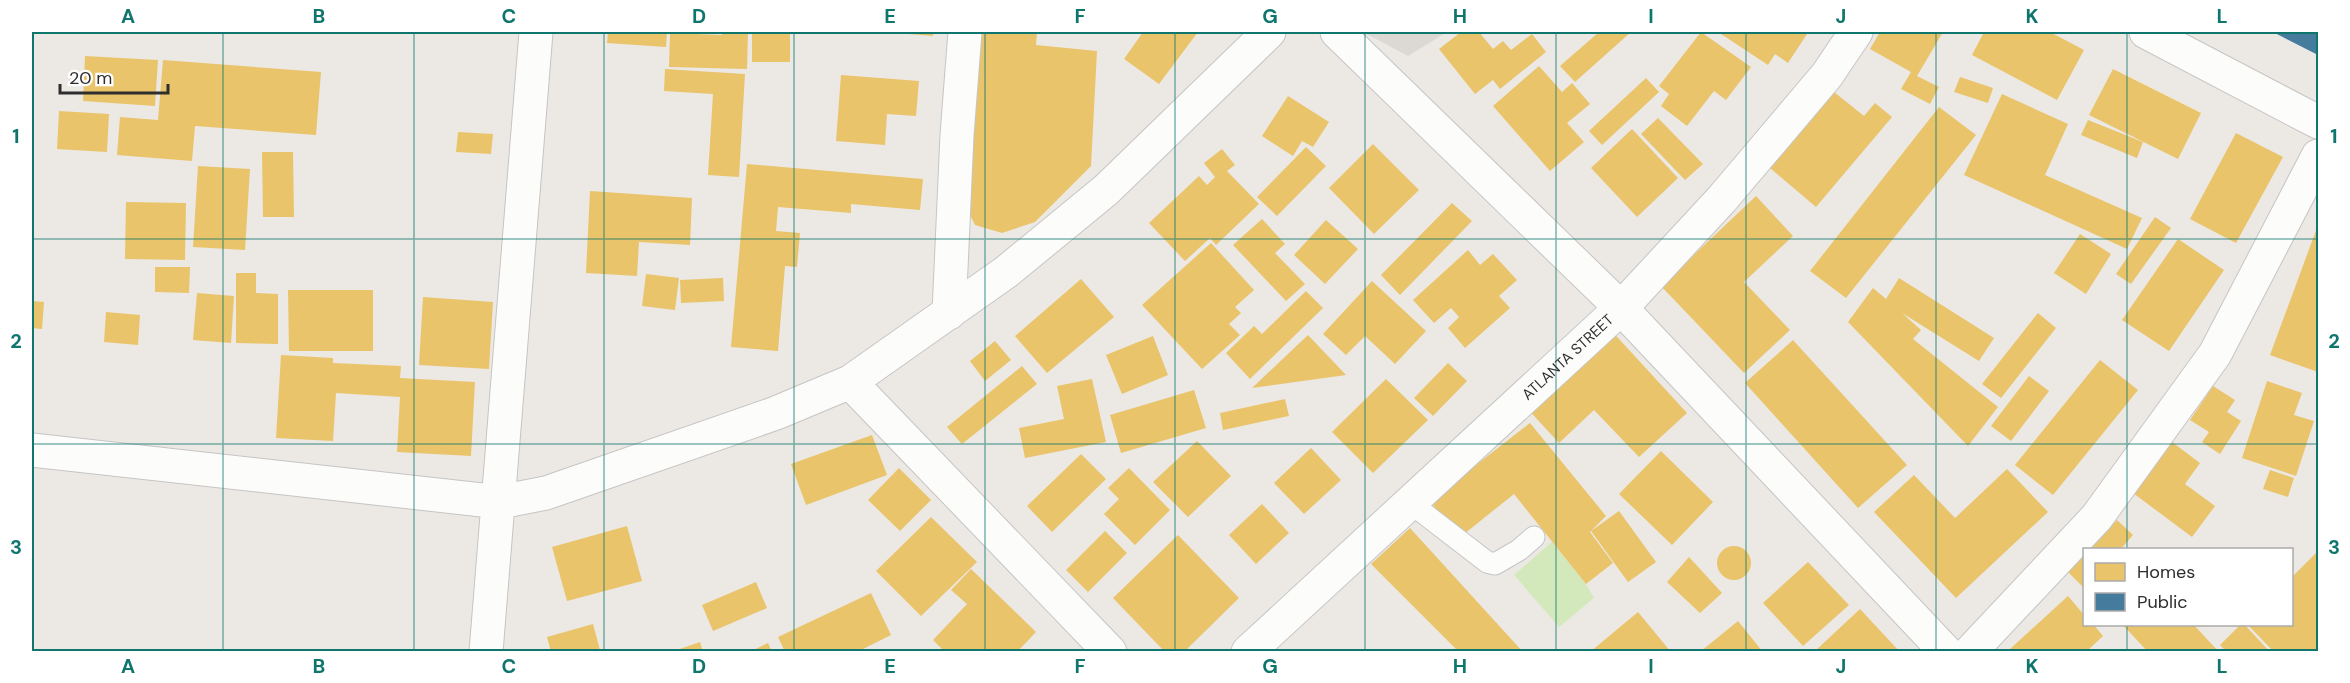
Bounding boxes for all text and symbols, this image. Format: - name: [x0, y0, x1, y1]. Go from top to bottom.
- text: A: [121, 3, 135, 29]
- text: B: [313, 3, 325, 29]
- text: C: [502, 3, 516, 29]
- text: D: [692, 3, 706, 29]
- text: E: [884, 3, 896, 29]
- text: F: [1074, 3, 1086, 29]
- text: G: [1262, 3, 1278, 29]
- text: H: [1453, 3, 1467, 29]
- text: I: [1648, 3, 1654, 29]
- text: J: [1836, 3, 1846, 29]
- text: K: [2025, 3, 2039, 29]
- text: L: [2216, 3, 2228, 29]
- scale bar: [60, 57, 168, 95]
- text: 20 m: [69, 66, 112, 90]
- text: 1: [12, 123, 20, 149]
- text: 1: [2330, 123, 2338, 149]
- street label: ATLANTA STREET: [1518, 310, 1618, 404]
- text: 2: [10, 328, 22, 354]
- text: 2: [2328, 328, 2340, 354]
- text: 3: [10, 534, 22, 560]
- text: 3: [2328, 534, 2340, 560]
- legend: [2083, 548, 2293, 626]
- text: Homes: [2137, 560, 2195, 584]
- text: Public: [2137, 590, 2188, 614]
- text: A: [121, 653, 135, 679]
- text: B: [313, 653, 325, 679]
- text: C: [502, 653, 516, 679]
- text: D: [692, 653, 706, 679]
- text: E: [884, 653, 896, 679]
- text: F: [1074, 653, 1086, 679]
- text: G: [1262, 653, 1278, 679]
- text: H: [1453, 653, 1467, 679]
- text: I: [1648, 653, 1654, 679]
- text: J: [1836, 653, 1846, 679]
- text: K: [2025, 653, 2039, 679]
- text: L: [2216, 653, 2228, 679]

